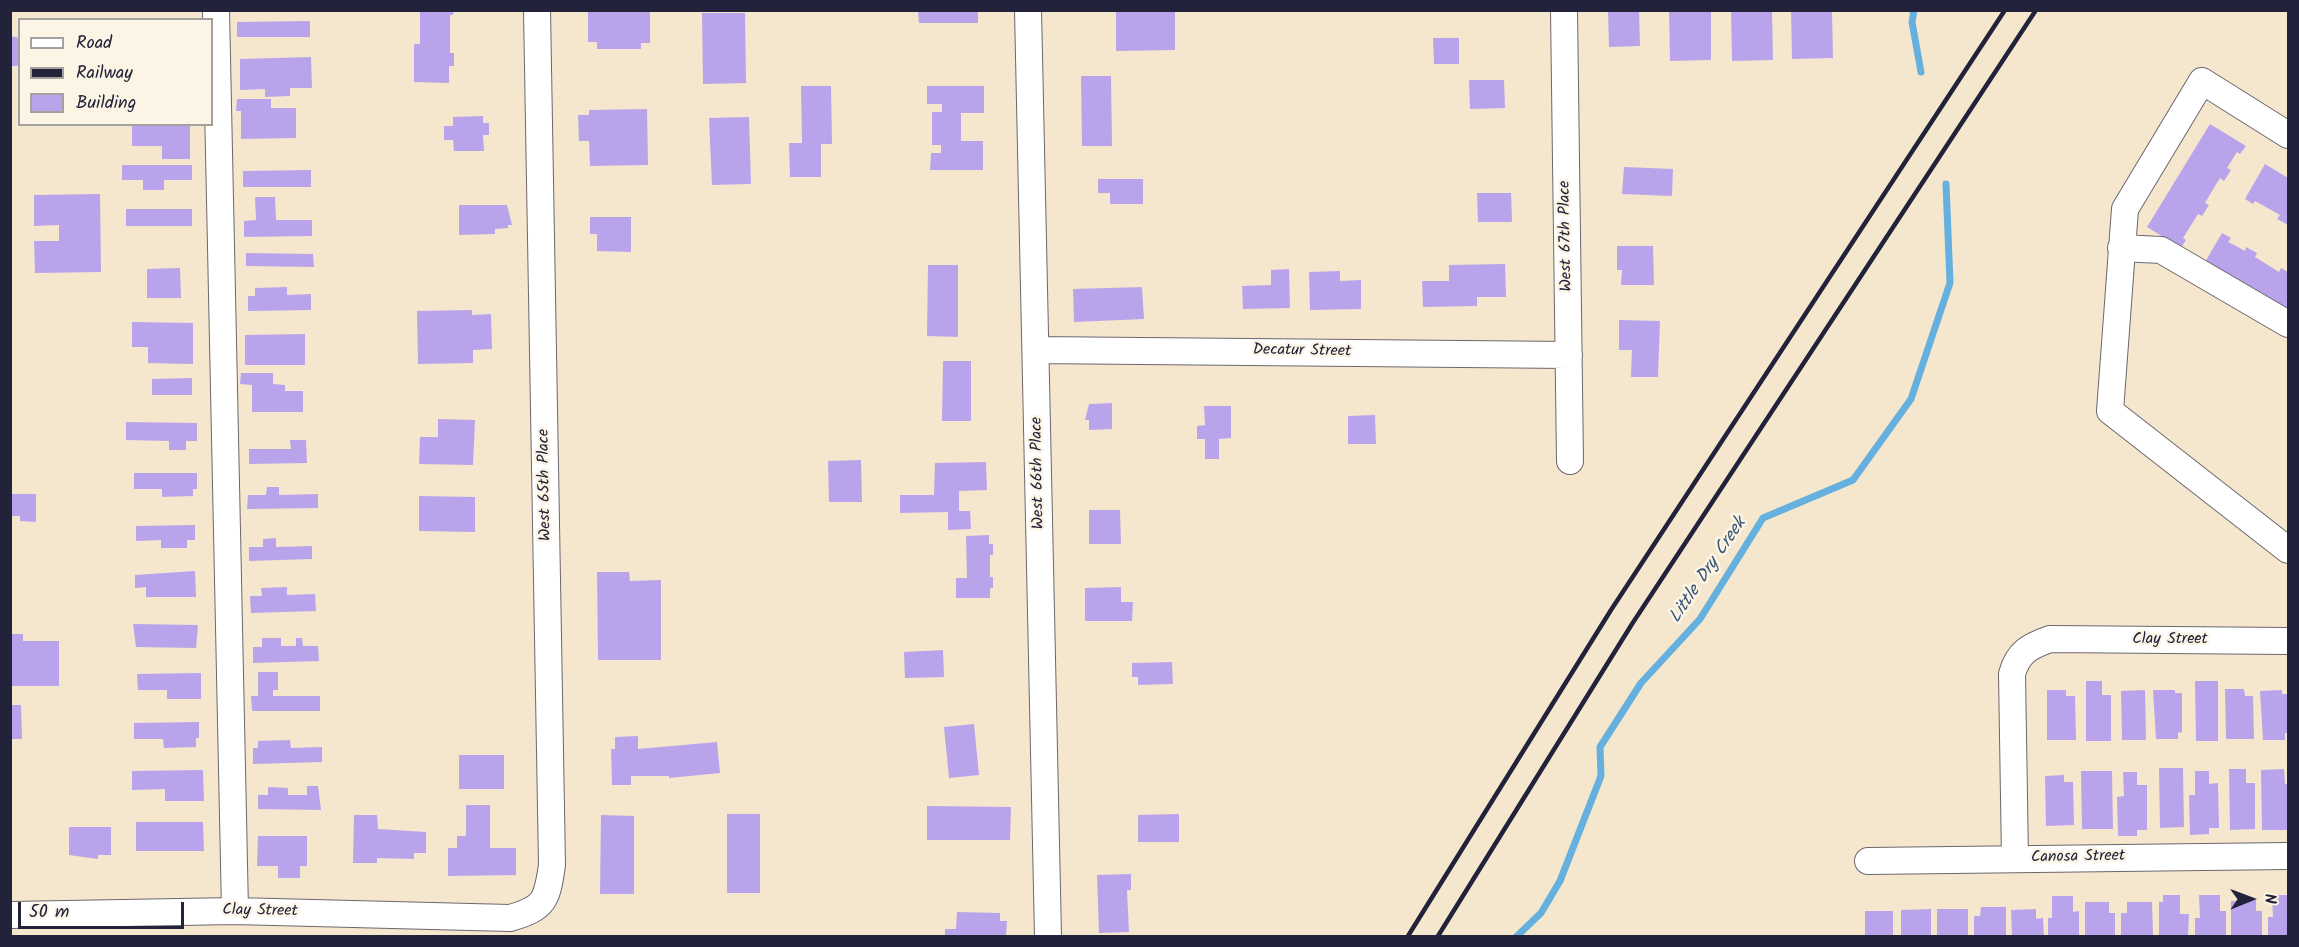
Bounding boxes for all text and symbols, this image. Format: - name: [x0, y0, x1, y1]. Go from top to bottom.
- legend: [18, 18, 213, 126]
- text: Road: [76, 29, 112, 58]
- text: Railway: [76, 59, 133, 88]
- text: Building: [76, 89, 136, 118]
- street label: West 67th Place: [1556, 180, 1578, 292]
- street label: Decatur Street: [1253, 342, 1351, 362]
- street label: West 66th Place: [1028, 417, 1050, 529]
- street label: West 65th Place: [535, 429, 557, 541]
- water label: Little Dry Creek: [1666, 514, 1752, 628]
- street label: Clay Street: [2132, 630, 2208, 650]
- street label: Canosa Street: [2031, 848, 2125, 868]
- north arrow: [2221, 869, 2281, 929]
- scale bar: [21, 890, 188, 928]
- text: N: [2257, 893, 2282, 904]
- text: 50 m: [29, 898, 69, 927]
- street label: Clay Street: [222, 902, 298, 922]

